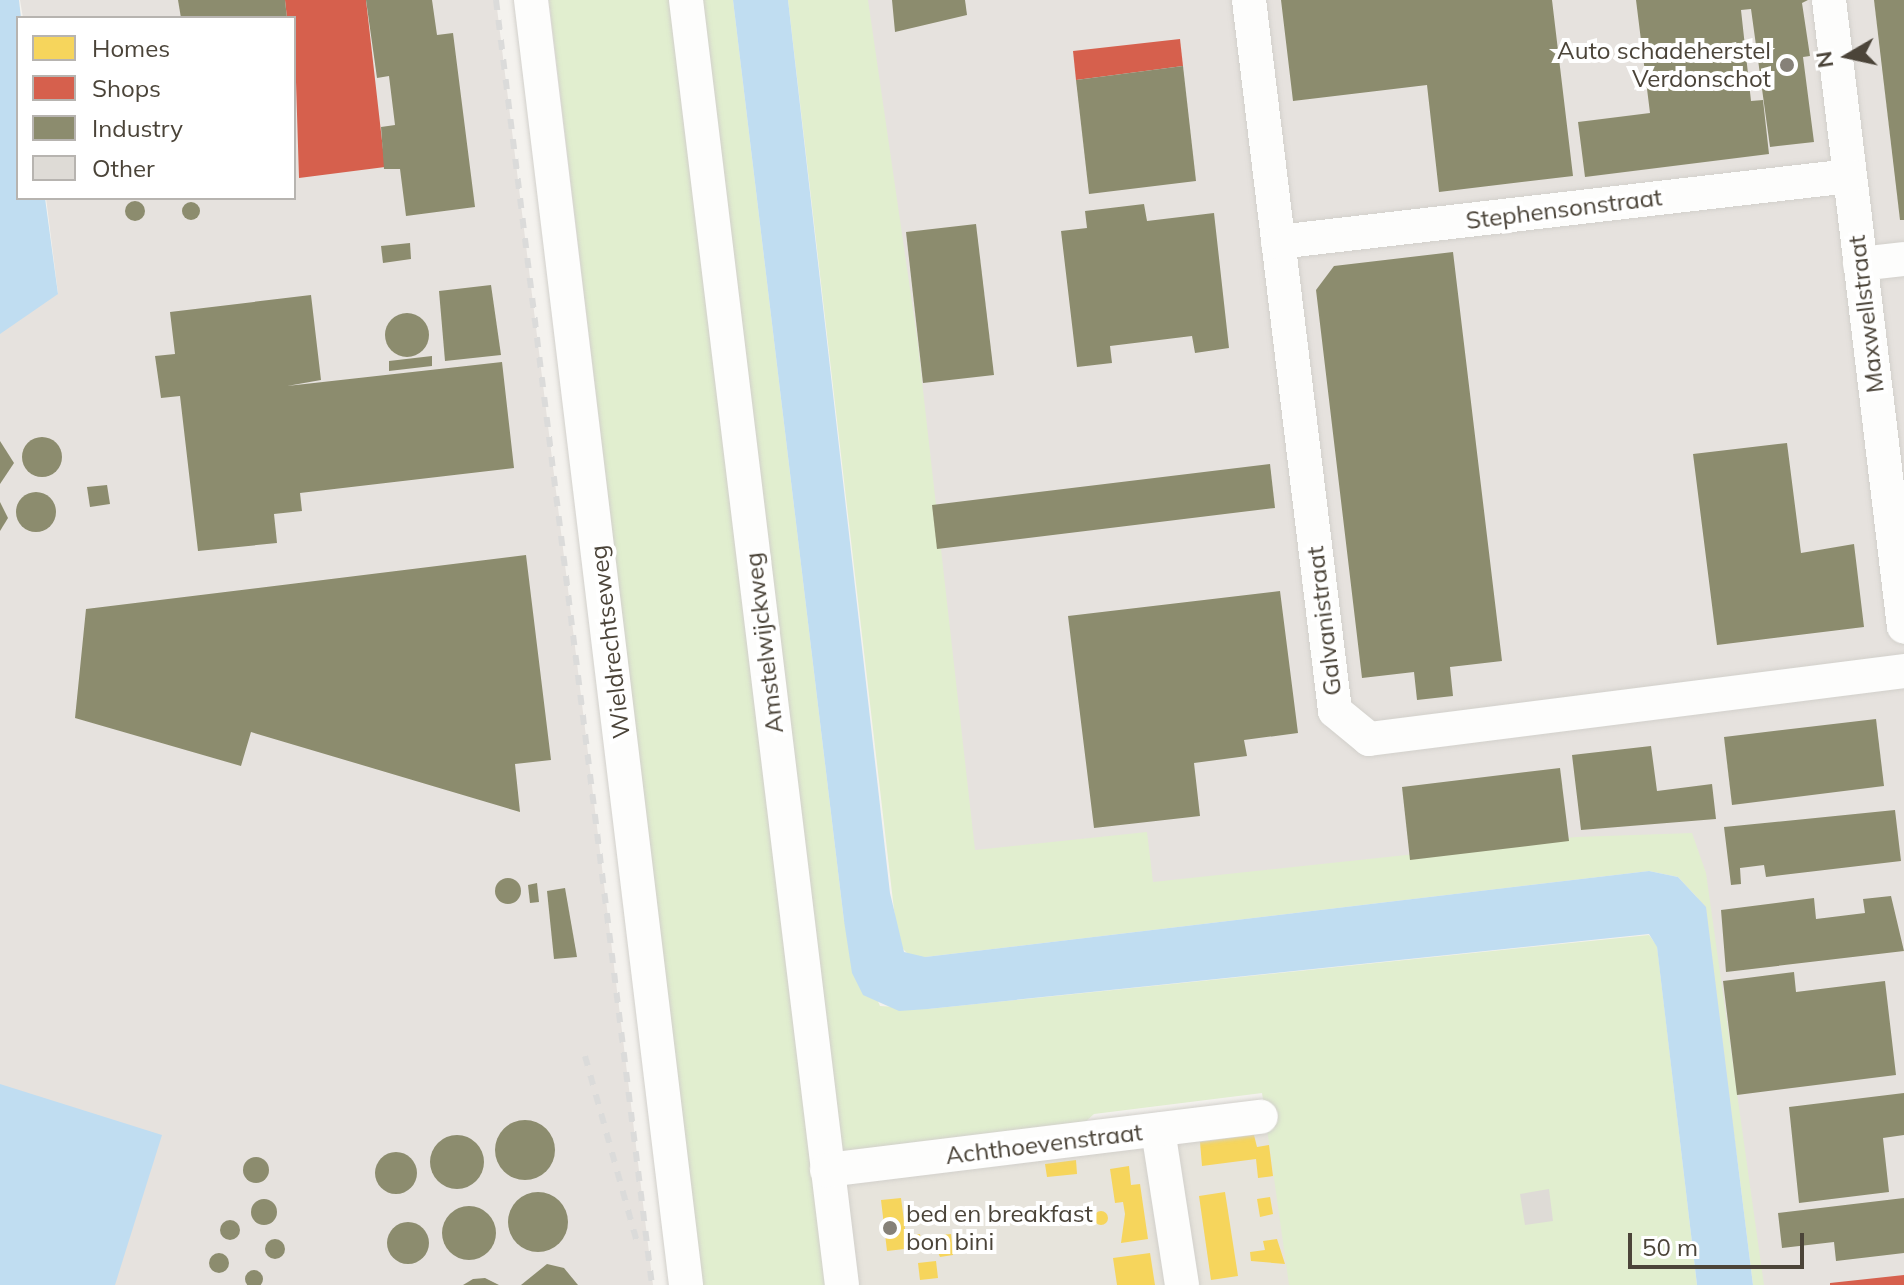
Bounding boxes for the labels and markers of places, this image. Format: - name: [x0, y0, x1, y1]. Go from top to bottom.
- place label: Auto schadeherstel Verdonschot: [1557, 37, 1771, 93]
- marker: Auto schadeherstel Verdonschot: [1778, 56, 1796, 74]
- place label: bed en breakfast bon bini: [906, 1200, 1093, 1256]
- marker: bed en breakfast bon bini: [881, 1219, 899, 1237]

